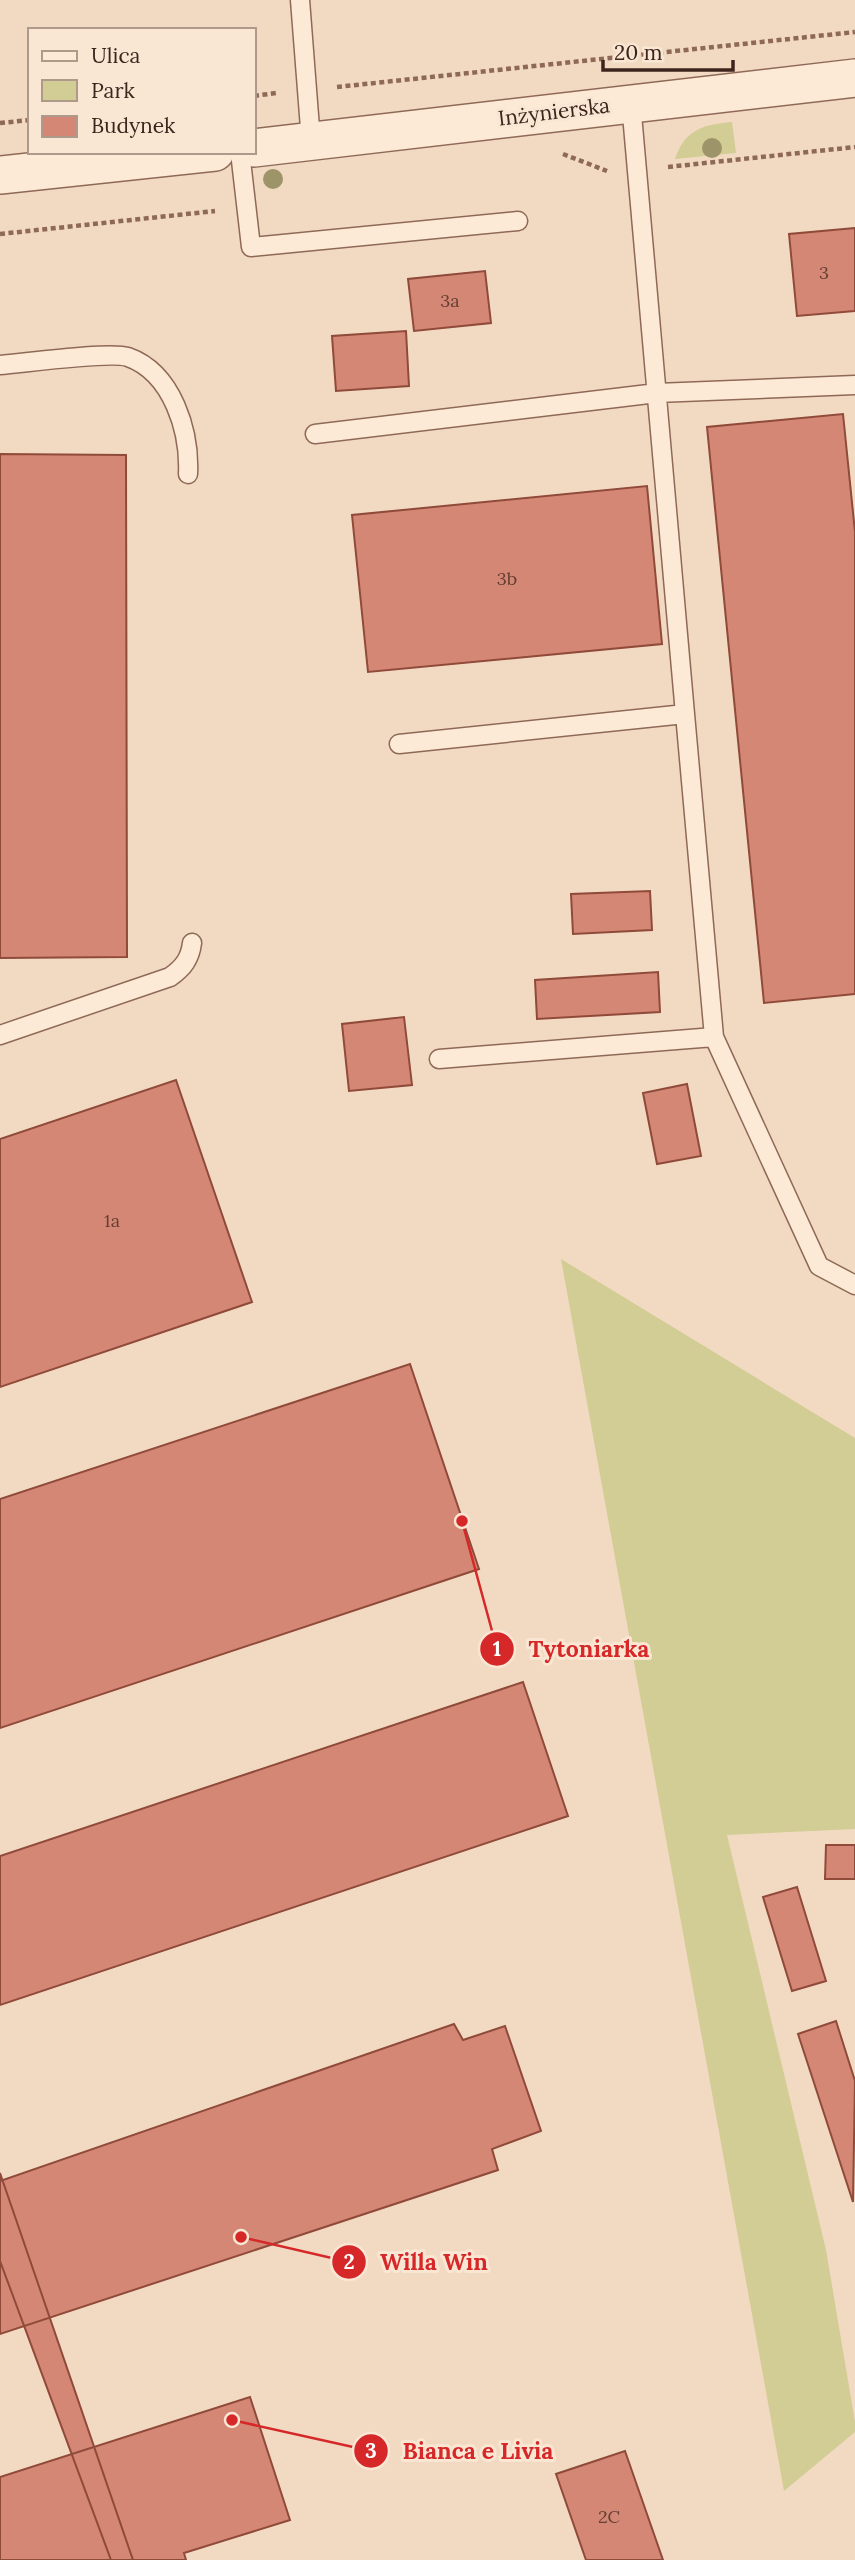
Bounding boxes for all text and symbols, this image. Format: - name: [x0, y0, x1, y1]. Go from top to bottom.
- legend: [28, 28, 256, 154]
- scale bar: [603, 28, 732, 72]
- text: 20 m: [614, 39, 663, 66]
- text: Ulica: [91, 42, 141, 69]
- text: Park: [91, 77, 135, 104]
- street label: Inżynierska: [497, 91, 612, 132]
- text: Budynek: [91, 112, 176, 139]
- house number: 3: [819, 261, 829, 284]
- house number: 3a: [440, 289, 460, 312]
- house number: 3b: [497, 567, 517, 590]
- house number: 1a: [104, 1209, 120, 1232]
- callout: Tytoniarka: [479, 1627, 663, 1671]
- text: Tytoniarka: [529, 1634, 649, 1663]
- text: 1: [493, 1635, 501, 1662]
- callout: Willa Win: [332, 2240, 502, 2284]
- text: Willa Win: [380, 2247, 488, 2276]
- text: 2: [343, 2248, 355, 2275]
- callout: Bianca e Livia: [354, 2429, 568, 2473]
- text: Bianca e Livia: [403, 2436, 553, 2465]
- text: 3: [365, 2437, 377, 2464]
- house number: 2C: [598, 2505, 621, 2528]

